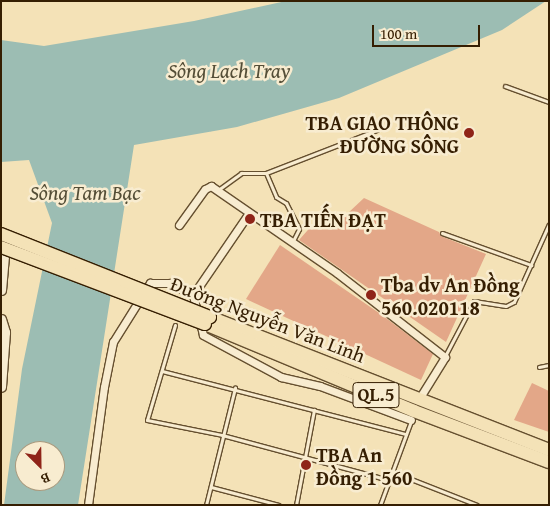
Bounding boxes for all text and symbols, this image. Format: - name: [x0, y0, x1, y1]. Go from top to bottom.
- scale bar: [375, 15, 482, 47]
- text: 100 m: [380, 23, 417, 44]
- water label: Sông Lạch Tray: [168, 58, 290, 84]
- place label: TBA GIAO THÔNG ĐƯỜNG SÔNG: [306, 110, 459, 157]
- marker: TBA GIAO THÔNG ĐƯỜNG SÔNG: [463, 127, 475, 139]
- water label: Sông Tam Bạc: [29, 180, 141, 206]
- place label: TBA TIẾN ĐẠT: [260, 207, 386, 231]
- marker: TBA TIẾN ĐẠT: [244, 213, 256, 225]
- street label: Đường Nguyễn Văn Linh: [167, 271, 369, 367]
- place label: Tba dv An Đồng 560.020118: [381, 272, 520, 319]
- marker: Tba dv An Đồng 560.020118: [365, 289, 377, 301]
- road number: QL.5: [352, 378, 400, 412]
- north arrow: [15, 441, 65, 491]
- place label: TBA An Đồng 1 560: [316, 442, 412, 489]
- marker: TBA An Đồng 1 560: [300, 459, 312, 471]
- text: B: [38, 468, 53, 490]

